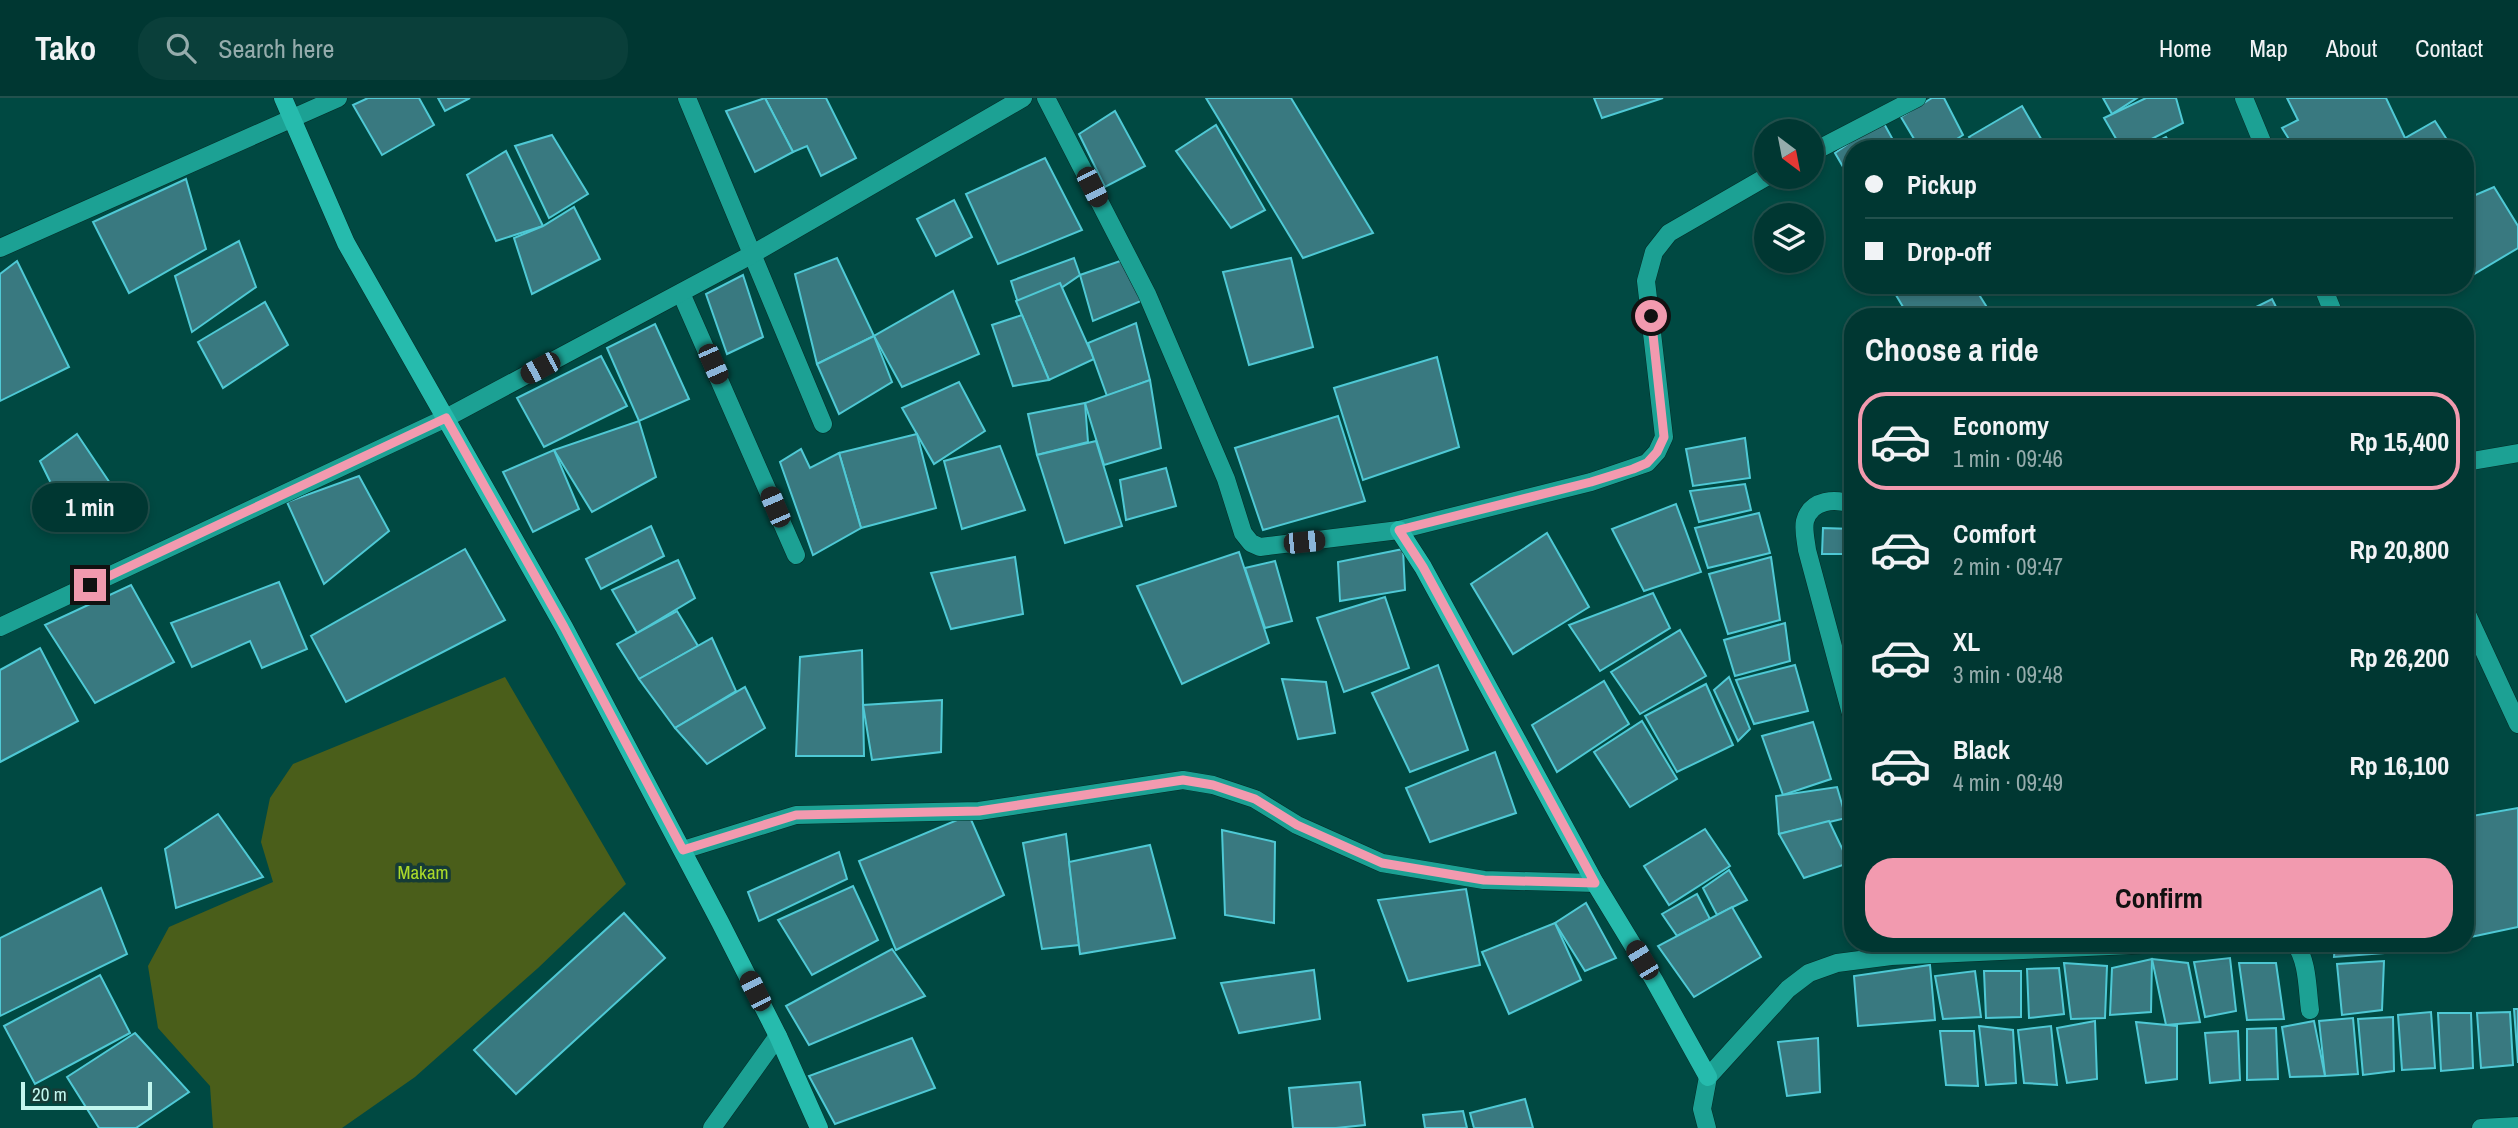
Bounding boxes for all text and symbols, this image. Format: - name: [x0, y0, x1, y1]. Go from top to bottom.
- search box: [138, 17, 628, 80]
- text: Tako: [35, 26, 96, 70]
- icon: search: [162, 29, 200, 67]
- text: Search here: [218, 31, 334, 66]
- text: Home: [2159, 32, 2211, 64]
- text: Map: [2249, 32, 2288, 64]
- text: About: [2326, 32, 2377, 64]
- text: Contact: [2415, 32, 2483, 64]
- north arrow: [1754, 119, 1824, 189]
- map controls: [1754, 119, 1824, 273]
- car: [1074, 164, 1111, 210]
- text: Pickup: [1907, 167, 1977, 202]
- button: layers: [1754, 203, 1824, 273]
- text: Drop-off: [1907, 234, 1991, 269]
- route start: [1635, 300, 1667, 332]
- text: Choose a ride: [1865, 328, 2039, 371]
- car: [695, 341, 732, 387]
- car: [517, 349, 564, 387]
- text: Economy: [1953, 408, 2049, 443]
- icon: car: [1869, 410, 1932, 473]
- text: Rp 15,400: [2349, 424, 2449, 459]
- text: 1 min · 09:46: [1953, 443, 2063, 474]
- callout: 1 min: [32, 484, 148, 532]
- car: [758, 484, 793, 530]
- text: 1 min: [65, 492, 115, 523]
- text: Comfort: [1953, 516, 2036, 551]
- icon: car: [1869, 518, 1932, 581]
- car: [1283, 529, 1326, 555]
- text: Rp 20,800: [2349, 532, 2449, 567]
- text: 2 min · 09:47: [1953, 551, 2063, 582]
- route end: [74, 569, 106, 601]
- text: XL: [1953, 624, 1980, 659]
- icon: car: [1869, 626, 1932, 689]
- text: Rp 26,200: [2349, 640, 2449, 675]
- text: 3 min · 09:48: [1953, 659, 2063, 690]
- text: Black: [1953, 732, 2010, 767]
- icon: car: [1869, 734, 1932, 797]
- text: Rp 16,100: [2349, 748, 2449, 783]
- text: 4 min · 09:49: [1953, 767, 2063, 798]
- button: Confirm: [1865, 858, 2453, 938]
- park label: Makam: [397, 859, 449, 885]
- car: [1623, 937, 1662, 983]
- car: [737, 968, 774, 1014]
- scale bar: [21, 1079, 152, 1111]
- text: 20 m: [32, 1081, 67, 1107]

